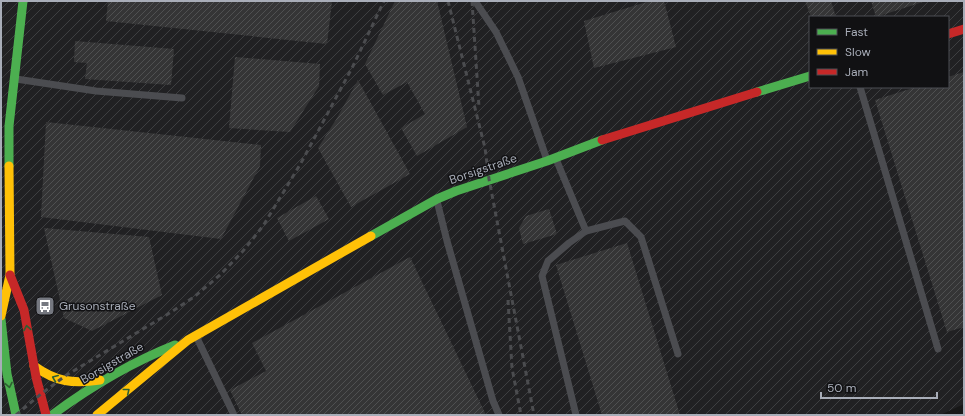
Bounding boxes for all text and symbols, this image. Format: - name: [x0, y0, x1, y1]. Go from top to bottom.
- legend: [809, 16, 949, 88]
- text: Fast: [845, 24, 868, 40]
- text: Slow: [845, 44, 871, 60]
- text: Jam: [845, 64, 868, 80]
- street label: Borsigstraße: [447, 150, 519, 188]
- bus stop icon: Grusonstraße: [34, 295, 56, 317]
- place label: Grusonstraße: [59, 298, 136, 314]
- one-way arrow: [23, 324, 31, 331]
- street label: Borsigstraße: [78, 338, 147, 388]
- scale bar: [821, 374, 937, 400]
- one-way arrow: [51, 375, 58, 383]
- text: 50 m: [827, 380, 856, 396]
- one-way arrow: [5, 382, 13, 388]
- one-way arrow: [123, 388, 130, 395]

